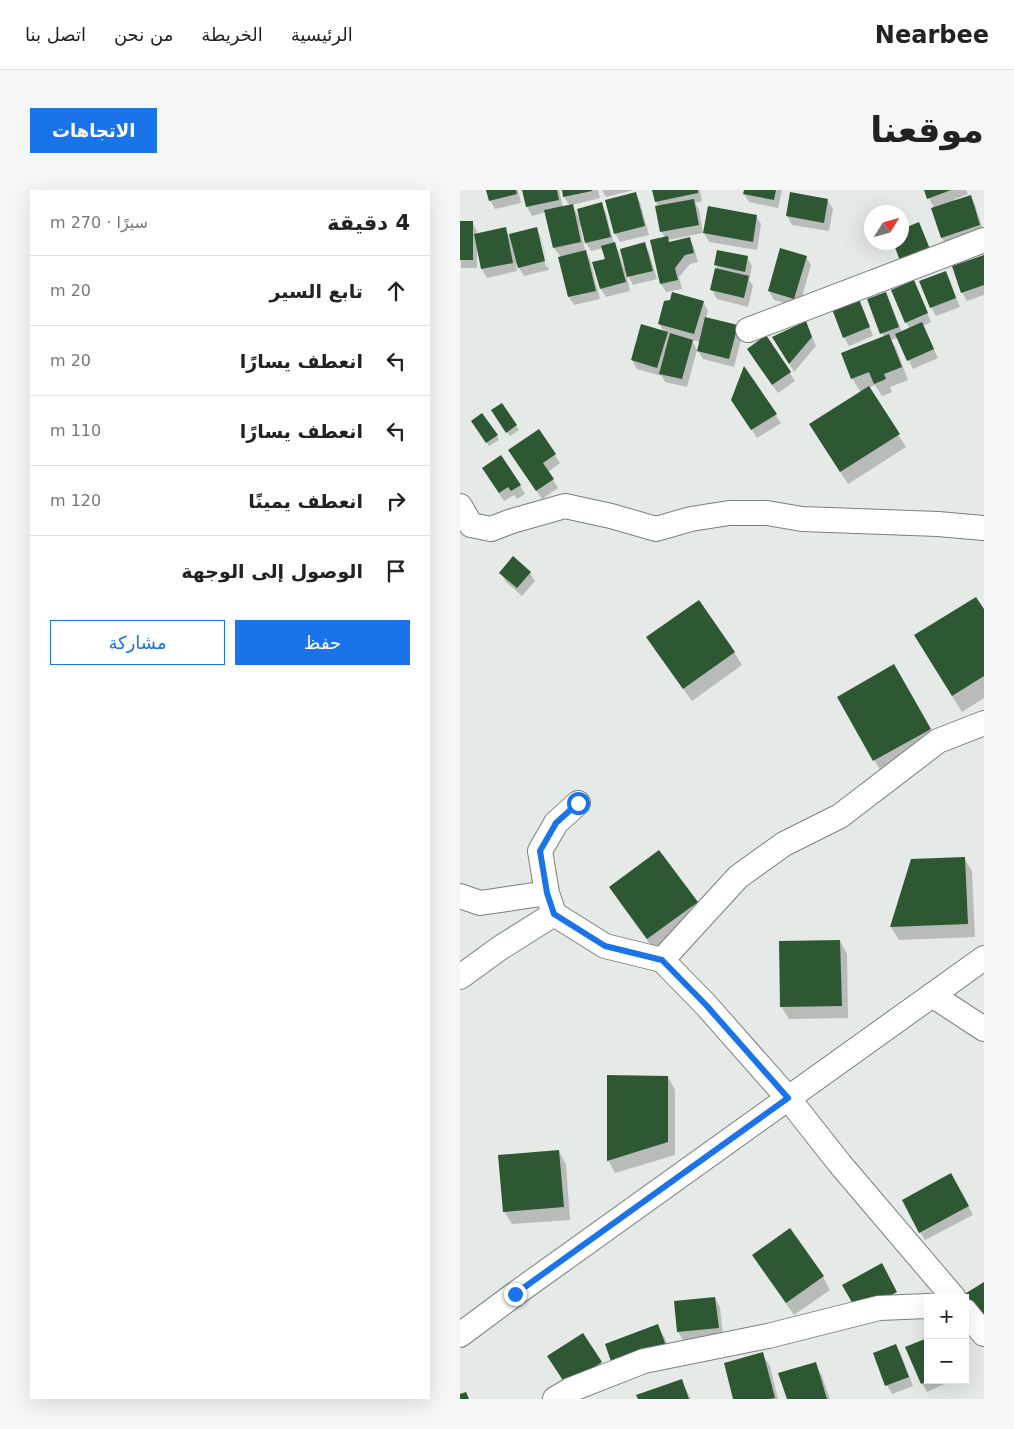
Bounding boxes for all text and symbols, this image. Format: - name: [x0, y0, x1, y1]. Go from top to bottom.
- text: Nearbee: [875, 21, 989, 49]
- text: اتصل بنا: [25, 24, 86, 45]
- text: من نحن: [114, 24, 173, 45]
- text: الخريطة: [201, 24, 263, 45]
- text: الرئيسية: [291, 24, 353, 45]
- button: الاتجاهات: [30, 108, 157, 153]
- text: موقعنا: [870, 110, 984, 150]
- north arrow: [864, 205, 909, 250]
- text: 4 دقيقة: [327, 211, 410, 235]
- text: سيرًا · 270 m: [50, 213, 148, 232]
- icon: ahead: [382, 277, 410, 305]
- text: تابع السير: [269, 280, 363, 302]
- text: 20 m: [50, 281, 91, 300]
- icon: left: [382, 347, 410, 375]
- text: انعطف يسارًا: [240, 350, 363, 372]
- text: 20 m: [50, 351, 91, 370]
- icon: left: [382, 417, 410, 445]
- text: انعطف يسارًا: [240, 420, 363, 442]
- text: 110 m: [50, 421, 101, 440]
- icon: right: [382, 487, 410, 515]
- text: انعطف يمينًا: [248, 490, 363, 512]
- text: 120 m: [50, 491, 101, 510]
- icon: arrive: [382, 557, 410, 585]
- text: الوصول إلى الوجهة: [181, 560, 363, 582]
- button: مشاركة: [50, 620, 225, 665]
- button: حفظ: [235, 620, 410, 665]
- route start: [567, 792, 590, 815]
- route end: [504, 1283, 527, 1306]
- map controls: [924, 1294, 969, 1384]
- button: +: [924, 1294, 969, 1339]
- button: −: [924, 1339, 969, 1384]

